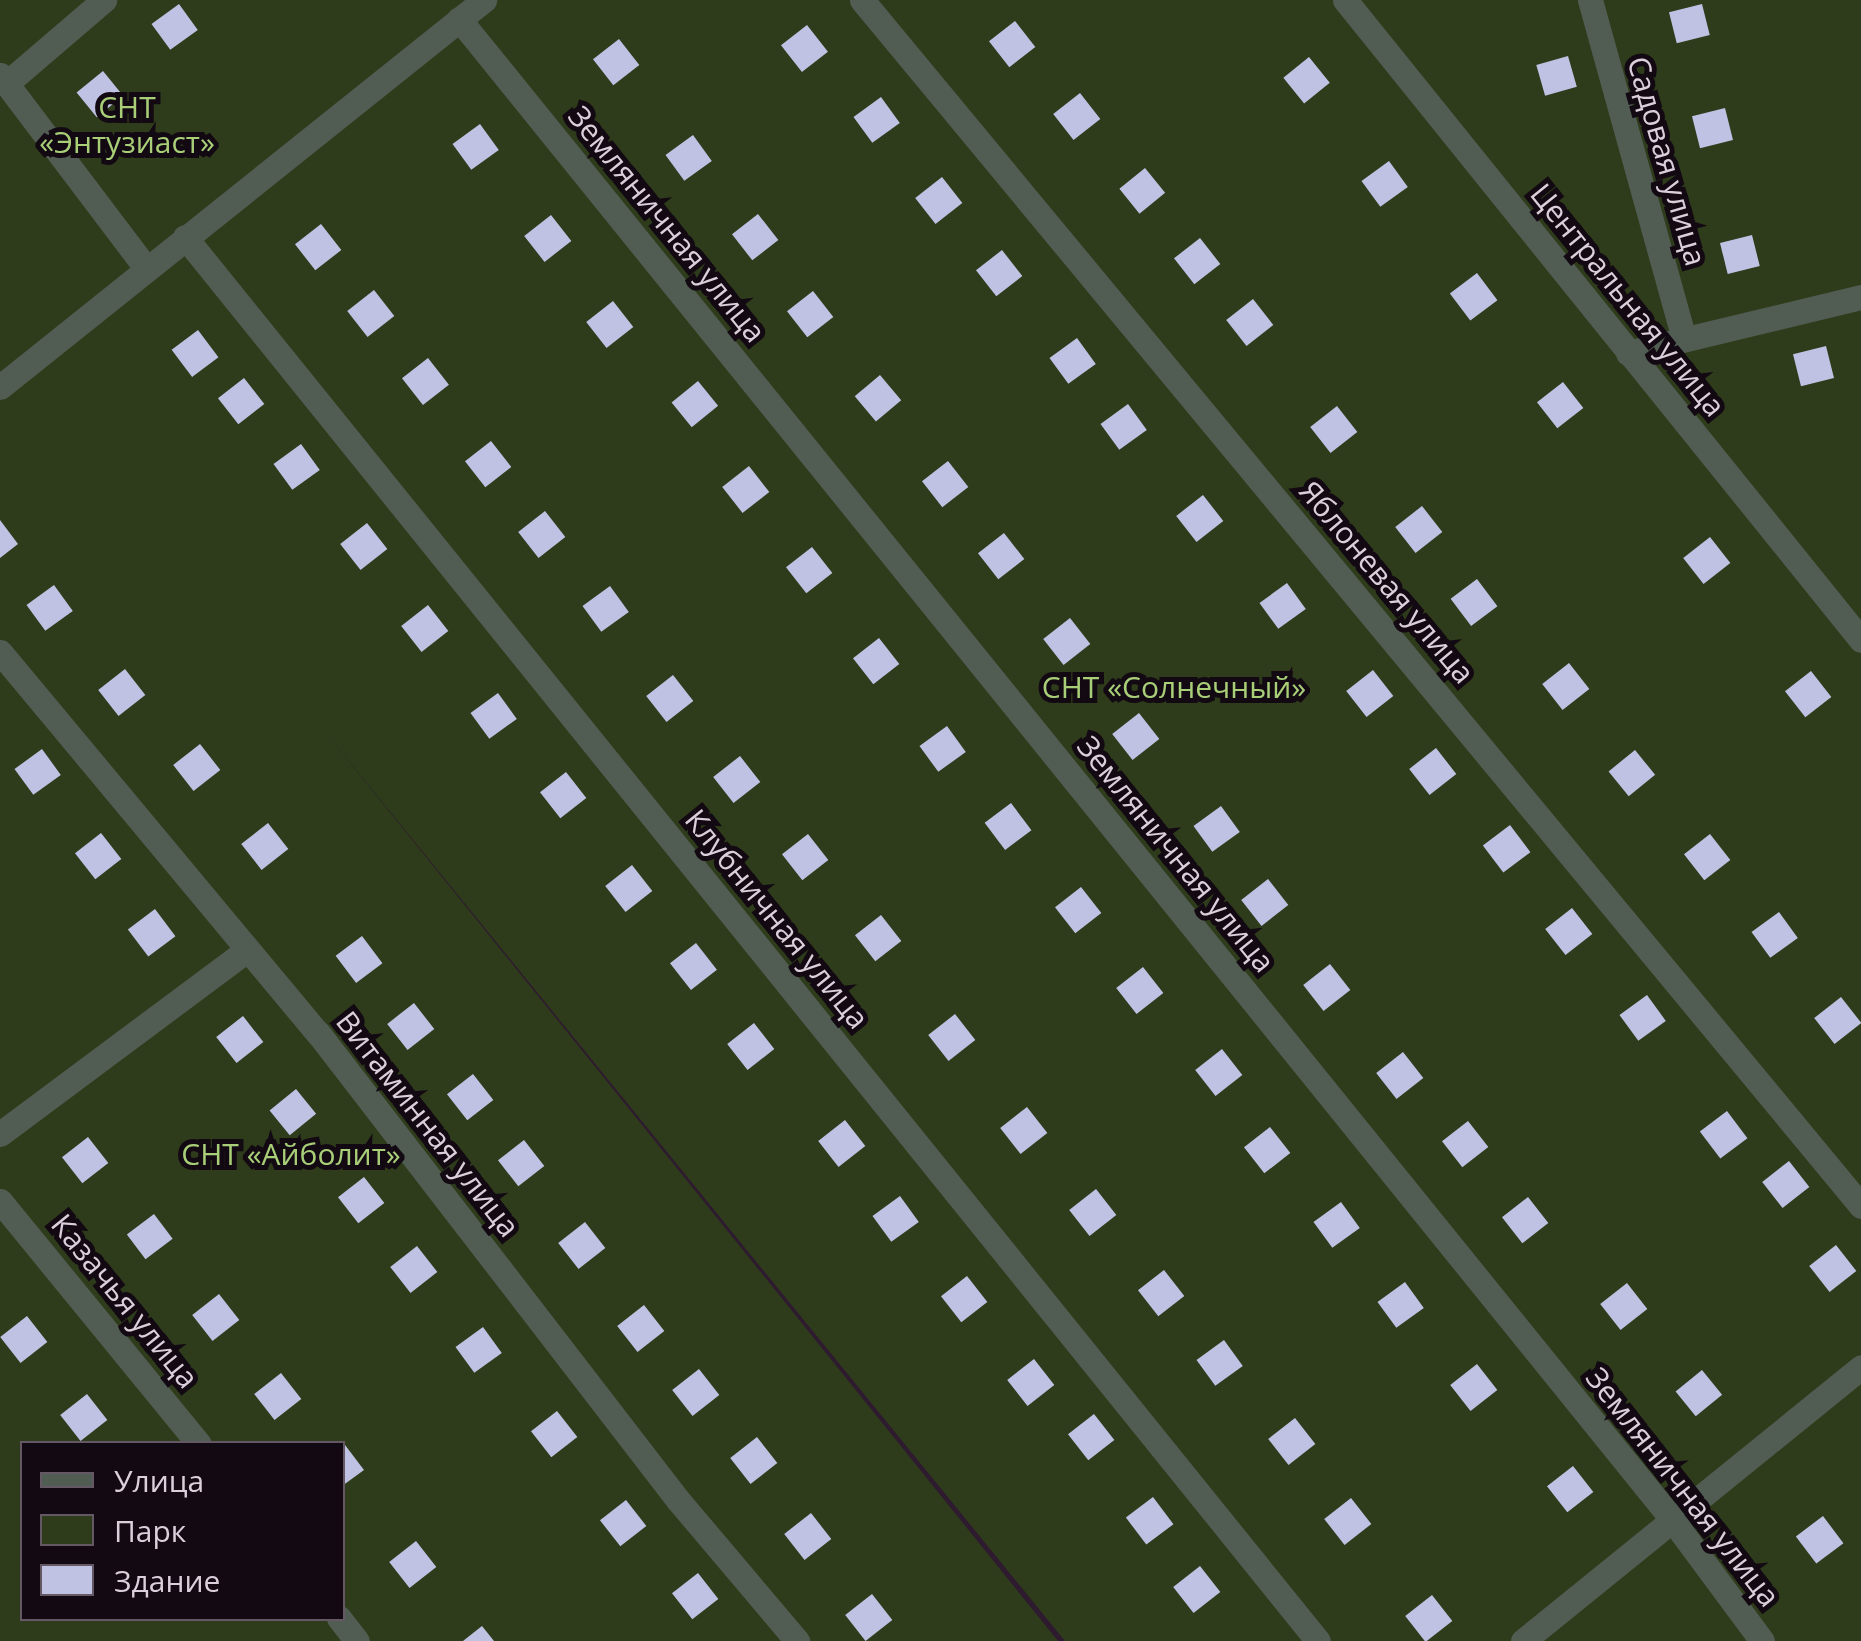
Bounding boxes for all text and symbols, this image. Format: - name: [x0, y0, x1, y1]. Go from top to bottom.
- street label: Садовая улица: [1620, 52, 1714, 270]
- park label: СНТ «Энтузиаст»: [39, 89, 215, 160]
- street label: Земляничная улица: [561, 99, 773, 349]
- street label: Центральная улица: [1523, 176, 1733, 424]
- street label: Яблоневая улица: [1292, 474, 1482, 690]
- park label: СНТ «Солнечный»: [1042, 669, 1306, 705]
- street label: Земляничная улица: [1070, 729, 1282, 979]
- street label: Клубничная улица: [678, 802, 876, 1036]
- street label: Витаминная улица: [329, 1004, 527, 1244]
- park label: СНТ «Айболит»: [181, 1136, 401, 1172]
- street label: Казачья улица: [44, 1207, 206, 1395]
- street label: Земляничная улица: [1579, 1360, 1787, 1614]
- legend: [20, 1441, 345, 1621]
- text: Улица: [114, 1460, 204, 1501]
- text: Парк: [114, 1510, 186, 1551]
- text: Здание: [114, 1560, 220, 1601]

